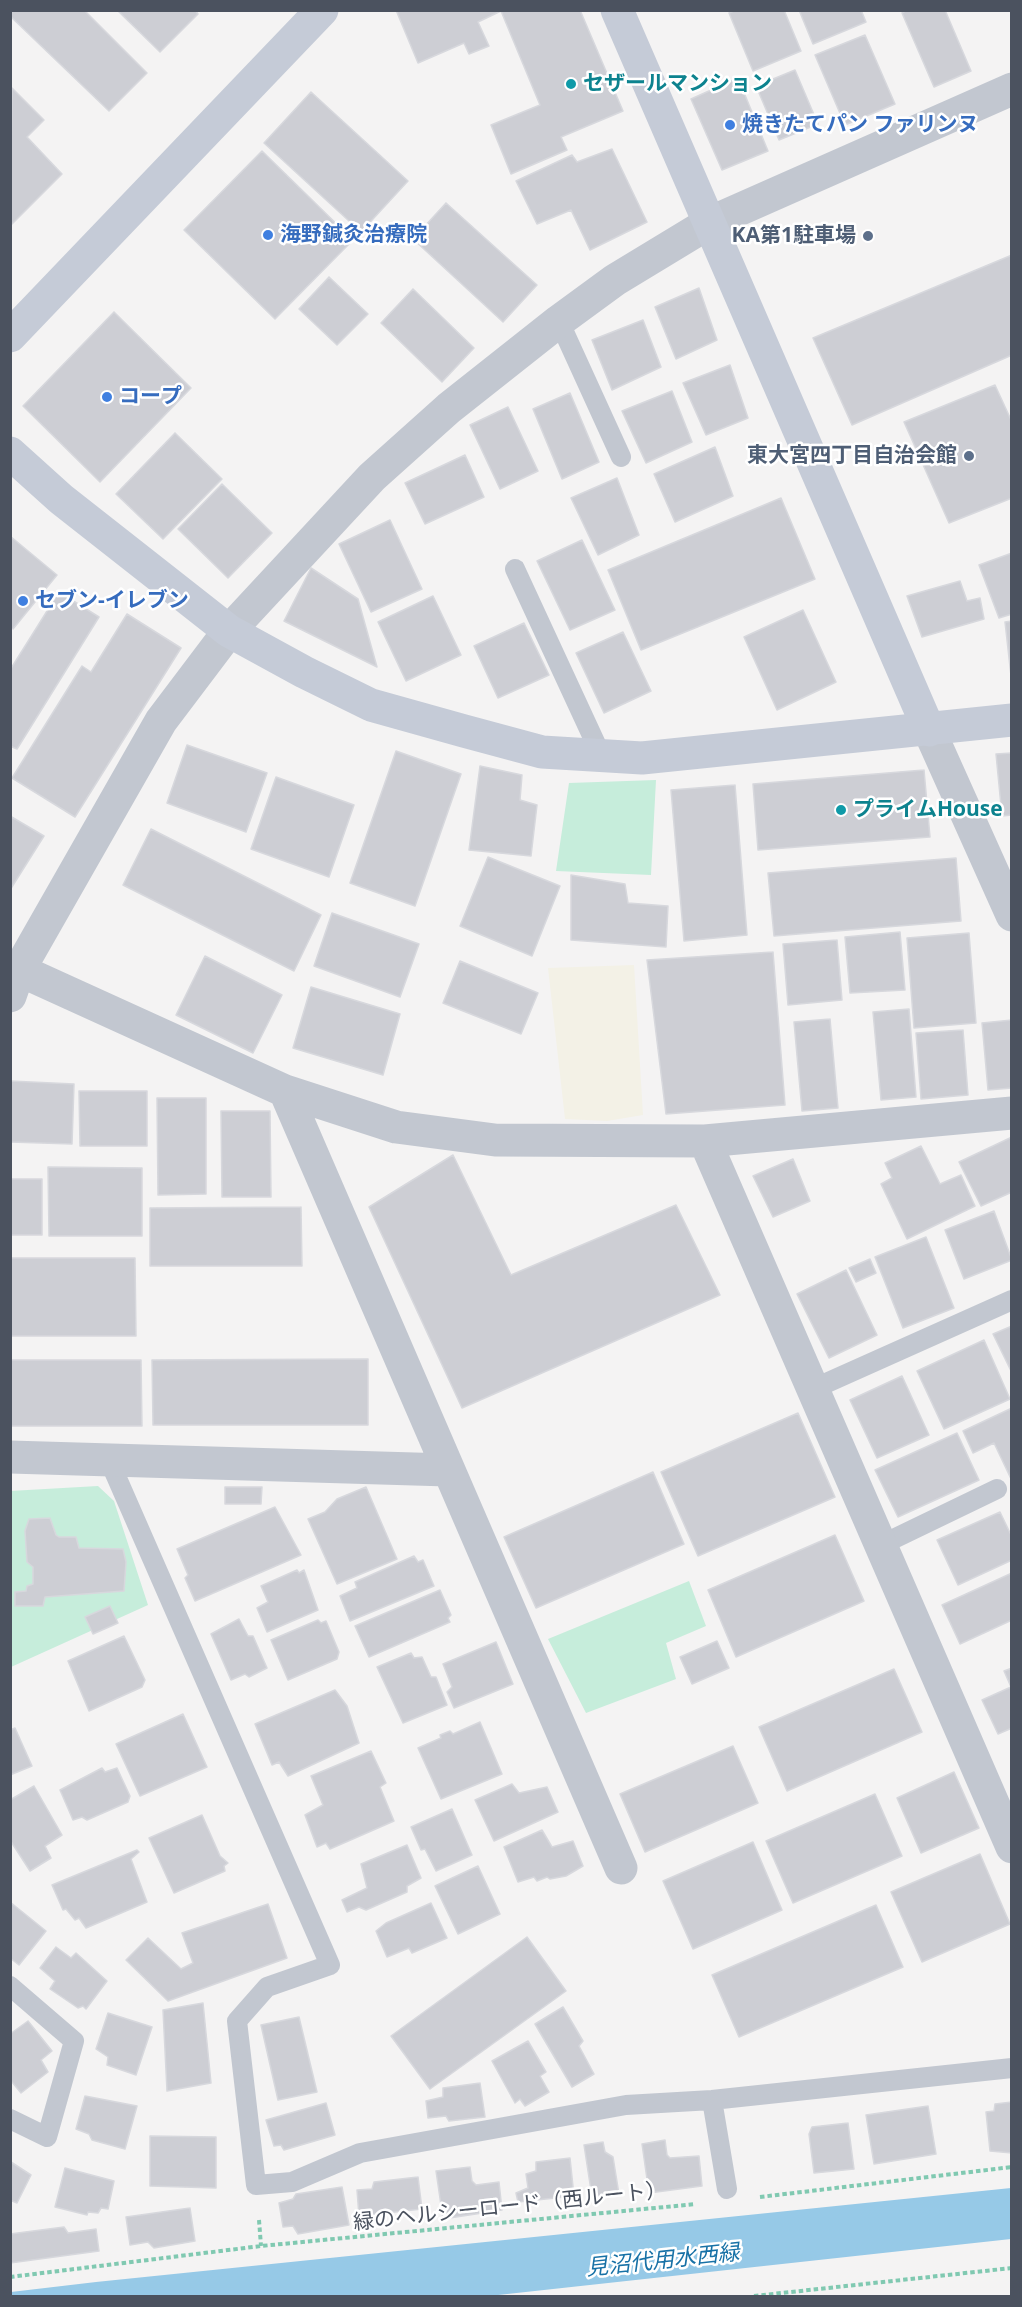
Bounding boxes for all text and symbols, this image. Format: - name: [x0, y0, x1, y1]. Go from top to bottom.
- place label: セザールマンション: [583, 71, 772, 97]
- marker: セザールマンション: [564, 77, 578, 91]
- place label: 焼きたてパン ファリンヌ: [742, 112, 978, 138]
- marker: 焼きたてパン ファリンヌ: [723, 118, 737, 132]
- place label: 海野鍼灸治療院: [280, 222, 427, 248]
- place label: KA第1駐車場: [732, 223, 856, 249]
- marker: 海野鍼灸治療院: [261, 228, 275, 242]
- marker: KA第1駐車場: [861, 229, 875, 243]
- place label: コープ: [119, 384, 182, 410]
- marker: コープ: [100, 390, 114, 404]
- place label: 東大宮四丁目自治会館: [747, 443, 957, 469]
- marker: 東大宮四丁目自治会館: [962, 449, 976, 463]
- place label: セブン-イレブン: [35, 588, 189, 614]
- marker: セブン-イレブン: [16, 594, 30, 608]
- place label: プライムHouse: [853, 797, 1003, 823]
- marker: プライムHouse: [834, 803, 848, 817]
- street label: 緑のヘルシーロード（西ルート）: [352, 2178, 668, 2236]
- water label: 見沼代用水西緑: [585, 2240, 741, 2282]

